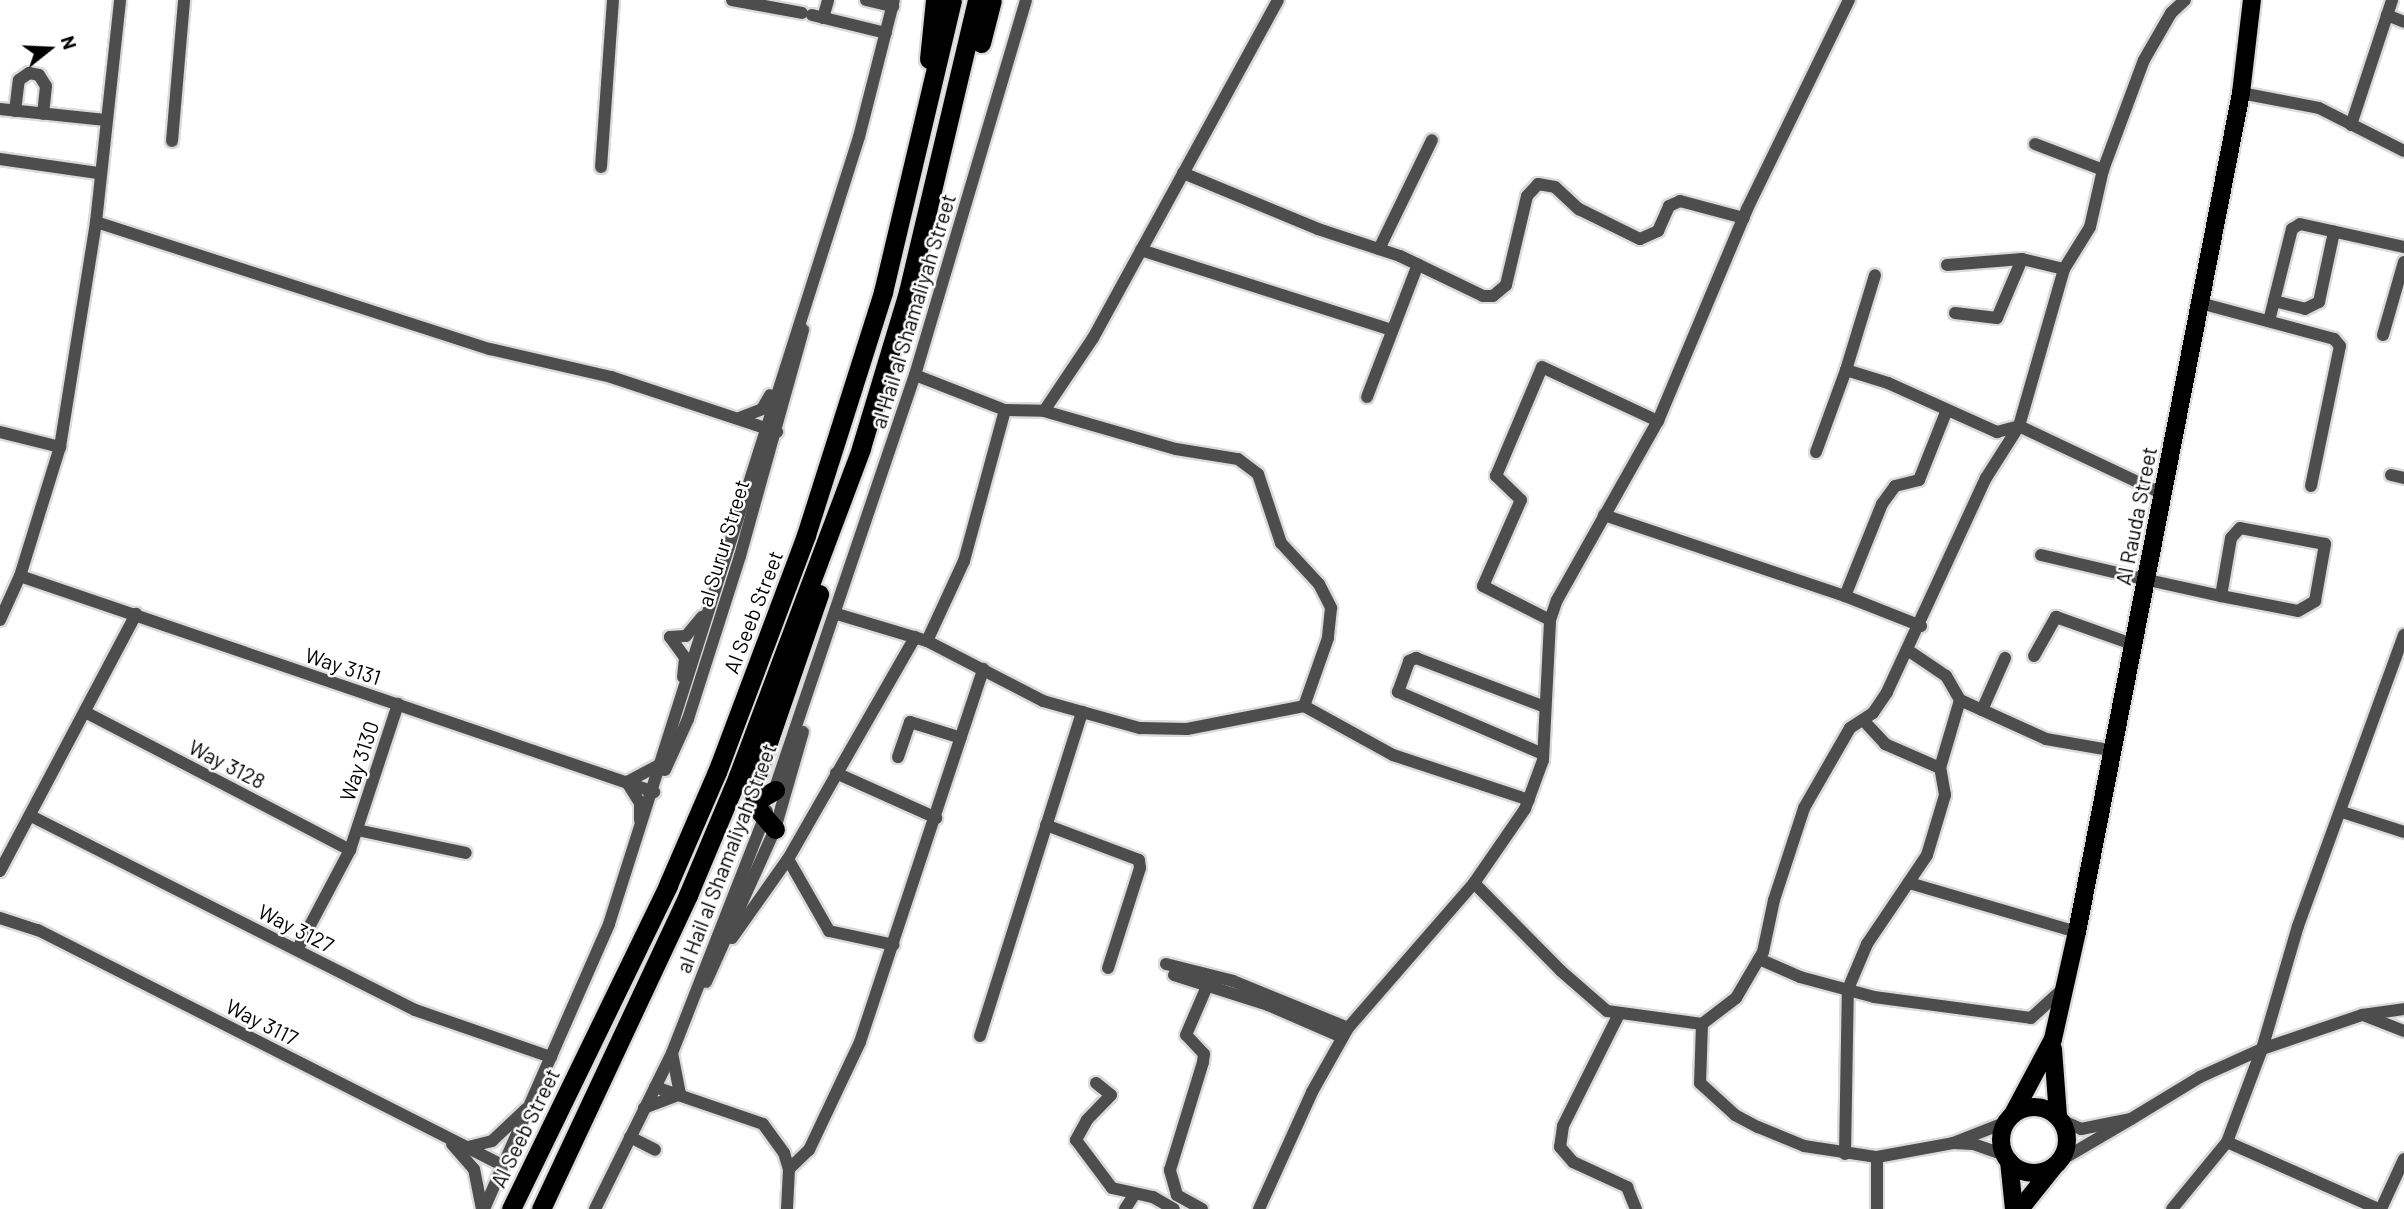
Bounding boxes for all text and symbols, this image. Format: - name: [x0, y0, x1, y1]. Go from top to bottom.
- north arrow: [14, 14, 84, 84]
- text: N: [57, 33, 82, 52]
- street label: al Hail al Shamaliyah Street: [865, 191, 961, 431]
- street label: Al Rauda Street: [2110, 445, 2162, 587]
- street label: al Surur Street: [692, 477, 754, 609]
- street label: Al Seeb Street: [718, 547, 788, 677]
- street label: Way 3131: [302, 642, 384, 690]
- street label: Way 3130: [334, 718, 384, 804]
- street label: Way 3128: [185, 734, 269, 794]
- street label: al Hail al Shamaliyah Street: [671, 740, 781, 976]
- street label: Way 3127: [254, 898, 338, 958]
- street label: Way 3117: [222, 993, 302, 1051]
- street label: Al Seeb Street: [485, 1064, 565, 1192]

